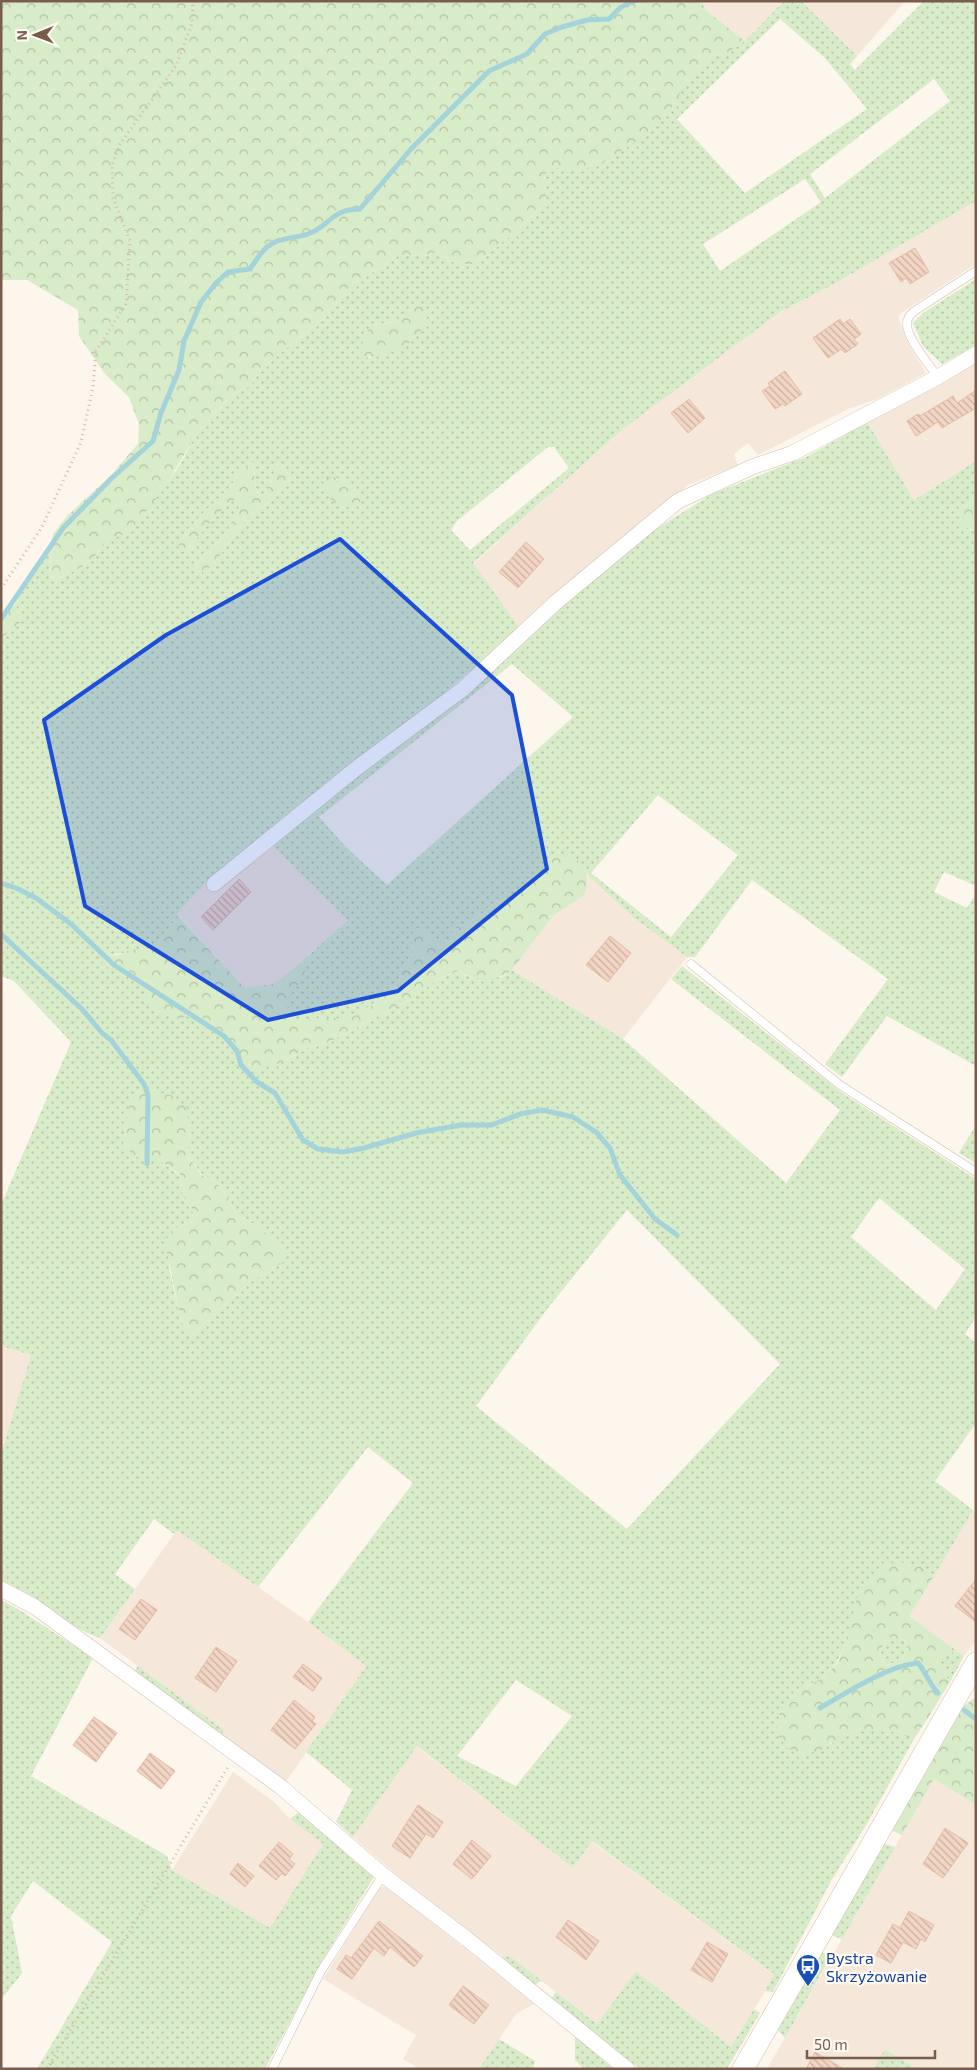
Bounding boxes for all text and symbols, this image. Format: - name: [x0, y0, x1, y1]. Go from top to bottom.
- north arrow: [10, 10, 60, 60]
- text: N: [13, 30, 30, 40]
- place label: Bystra Skrzyżowanie: [826, 1948, 927, 1985]
- bus stop icon: Bystra Skrzyżowanie: [795, 1953, 821, 1987]
- scale bar: [807, 2028, 934, 2060]
- text: 50 m: [814, 2035, 848, 2053]

